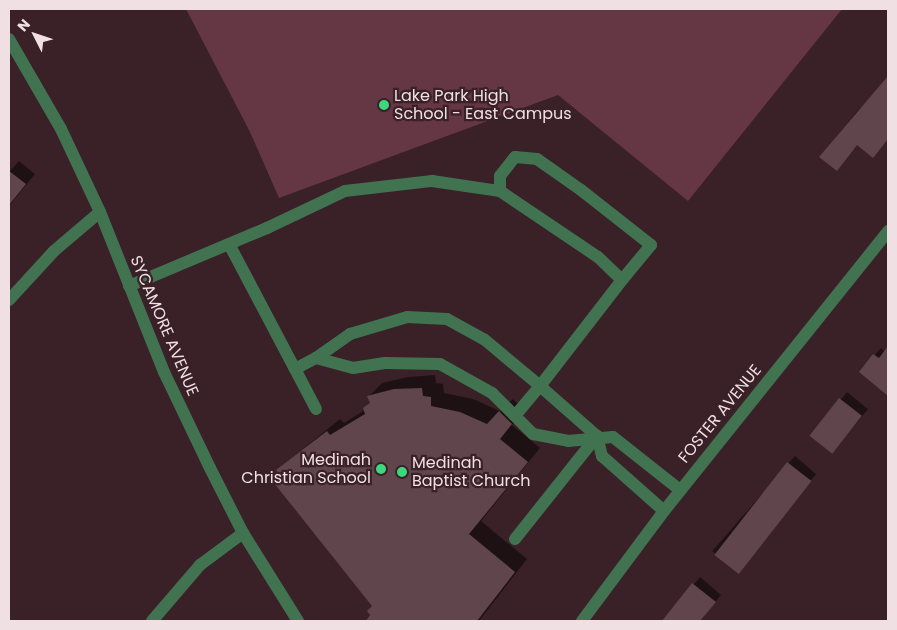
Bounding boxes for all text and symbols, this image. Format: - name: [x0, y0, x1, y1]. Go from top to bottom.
- north arrow: [10, 10, 60, 60]
- text: N: [13, 15, 35, 36]
- place label: Lake Park High School - East Campus: [394, 86, 572, 124]
- marker: Lake Park High School - East Campus: [378, 99, 390, 111]
- street label: SYCAMORE AVENUE: [126, 253, 202, 399]
- street label: FOSTER AVENUE: [674, 361, 766, 467]
- place label: Medinah Christian School: [241, 450, 371, 488]
- place label: Medinah Baptist Church: [412, 453, 530, 491]
- marker: Medinah Christian School: [375, 463, 387, 475]
- marker: Medinah Baptist Church: [396, 466, 408, 478]

